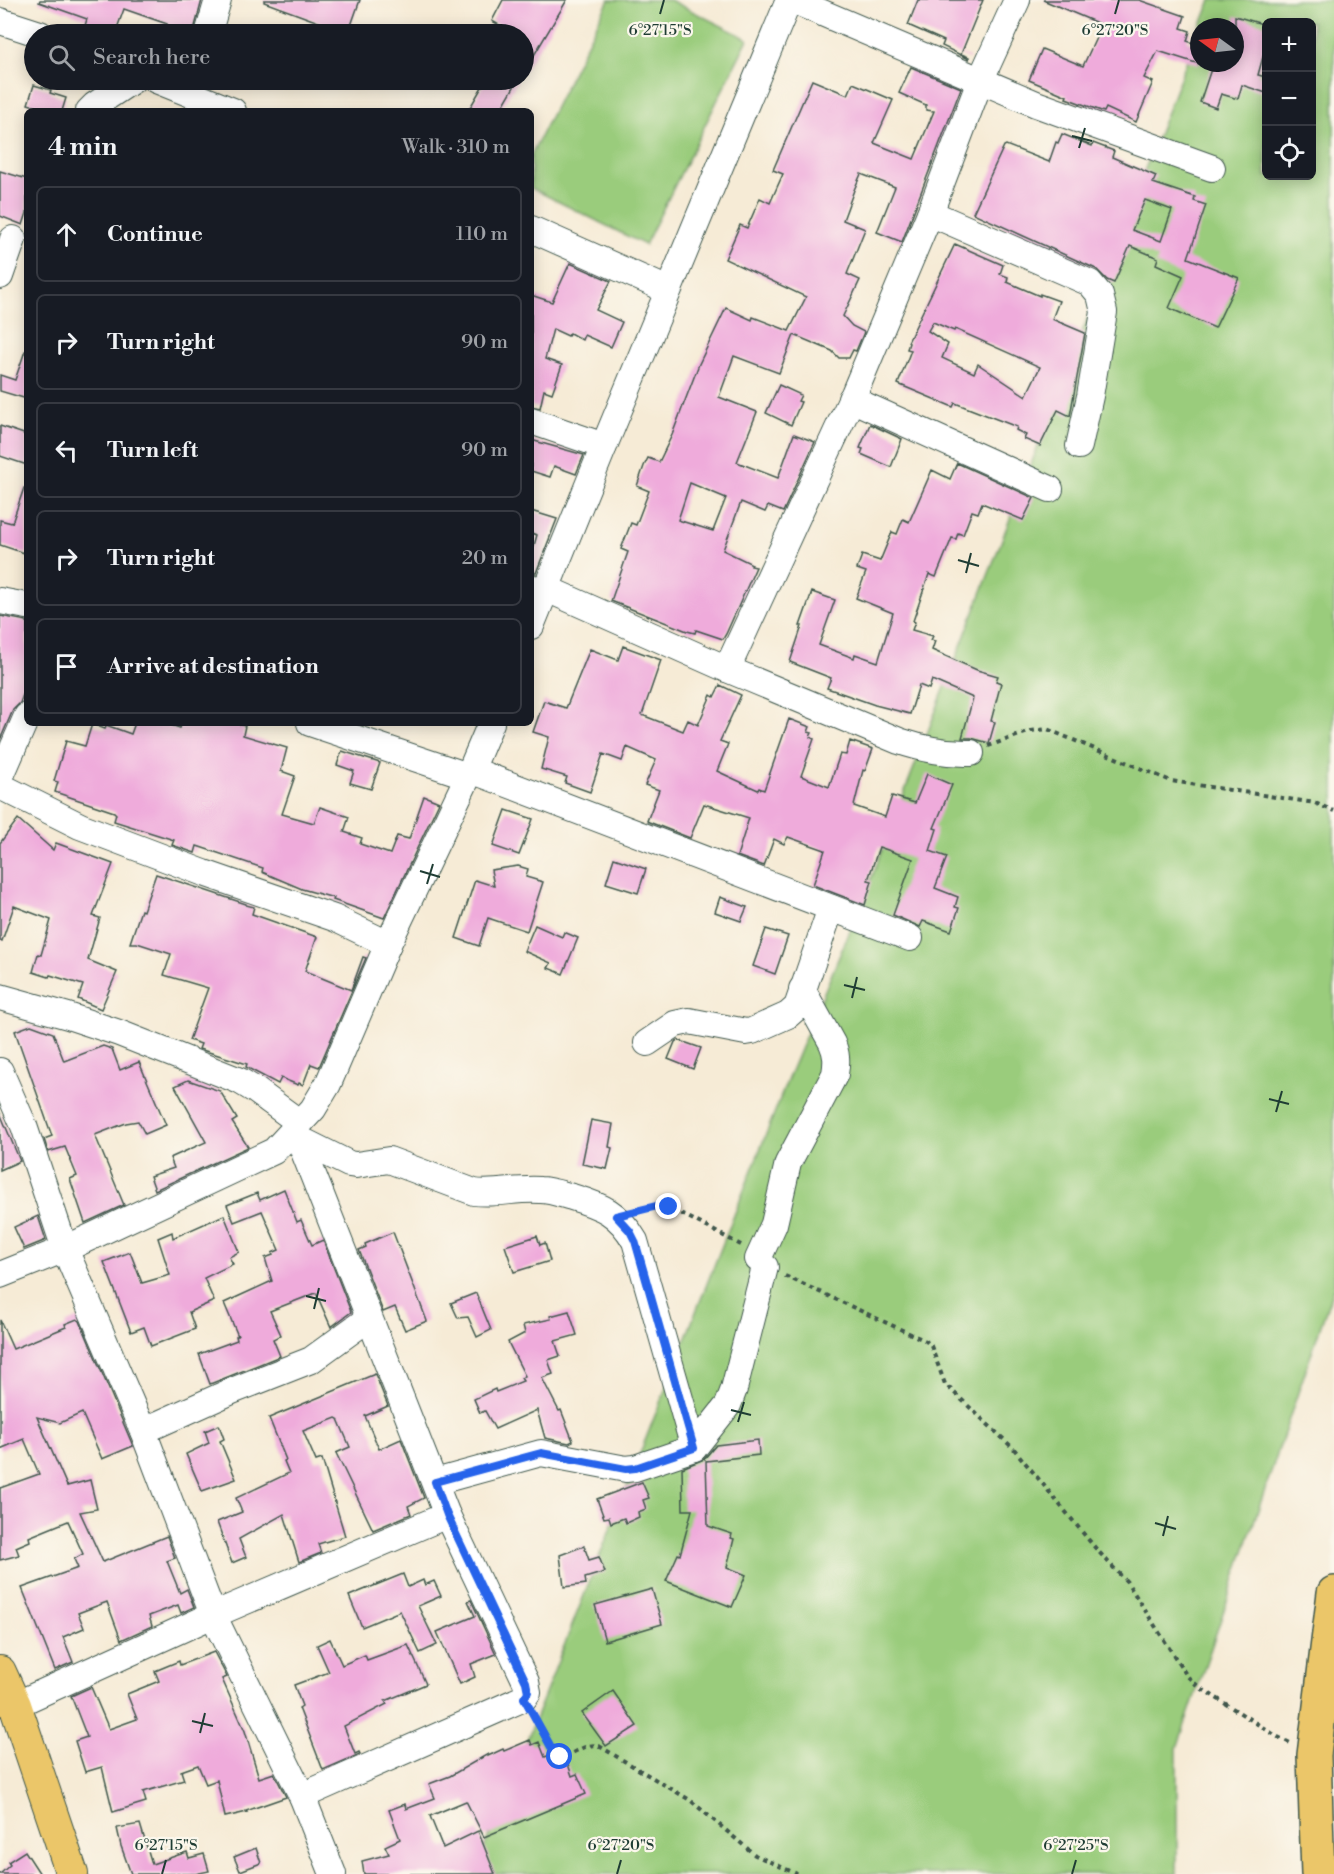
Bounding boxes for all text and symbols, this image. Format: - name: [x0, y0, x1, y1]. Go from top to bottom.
- north arrow: [1190, 18, 1244, 72]
- map controls: [1262, 18, 1316, 180]
- button: +: [1262, 18, 1316, 72]
- text: 6°27'15"S: [628, 21, 692, 40]
- text: 6°27'20"S: [1082, 21, 1148, 40]
- search box: [24, 24, 534, 90]
- icon: search: [45, 41, 78, 74]
- text: Search here: [93, 44, 210, 71]
- button: −: [1262, 72, 1316, 126]
- button: locate: [1262, 126, 1316, 180]
- text: 4 min: [48, 131, 118, 163]
- text: Walk · 310 m: [402, 135, 510, 160]
- icon: ahead: [50, 218, 83, 251]
- text: Continue: [107, 221, 203, 248]
- text: 110 m: [456, 222, 508, 247]
- icon: right: [50, 326, 83, 359]
- text: Turn right: [107, 329, 215, 356]
- text: 90 m: [461, 330, 508, 355]
- icon: left: [50, 434, 83, 467]
- text: Turn left: [107, 437, 198, 464]
- text: 90 m: [461, 438, 508, 463]
- icon: right: [50, 542, 83, 575]
- text: Turn right: [107, 545, 215, 572]
- text: 20 m: [462, 546, 508, 571]
- icon: arrive: [50, 650, 83, 683]
- text: Arrive at destination: [107, 653, 319, 680]
- route end: [655, 1193, 681, 1219]
- route start: [546, 1743, 572, 1769]
- text: 6°27'15"S: [134, 1836, 198, 1855]
- text: 6°27'20"S: [588, 1836, 654, 1855]
- text: 6°27'25"S: [1043, 1836, 1109, 1855]

